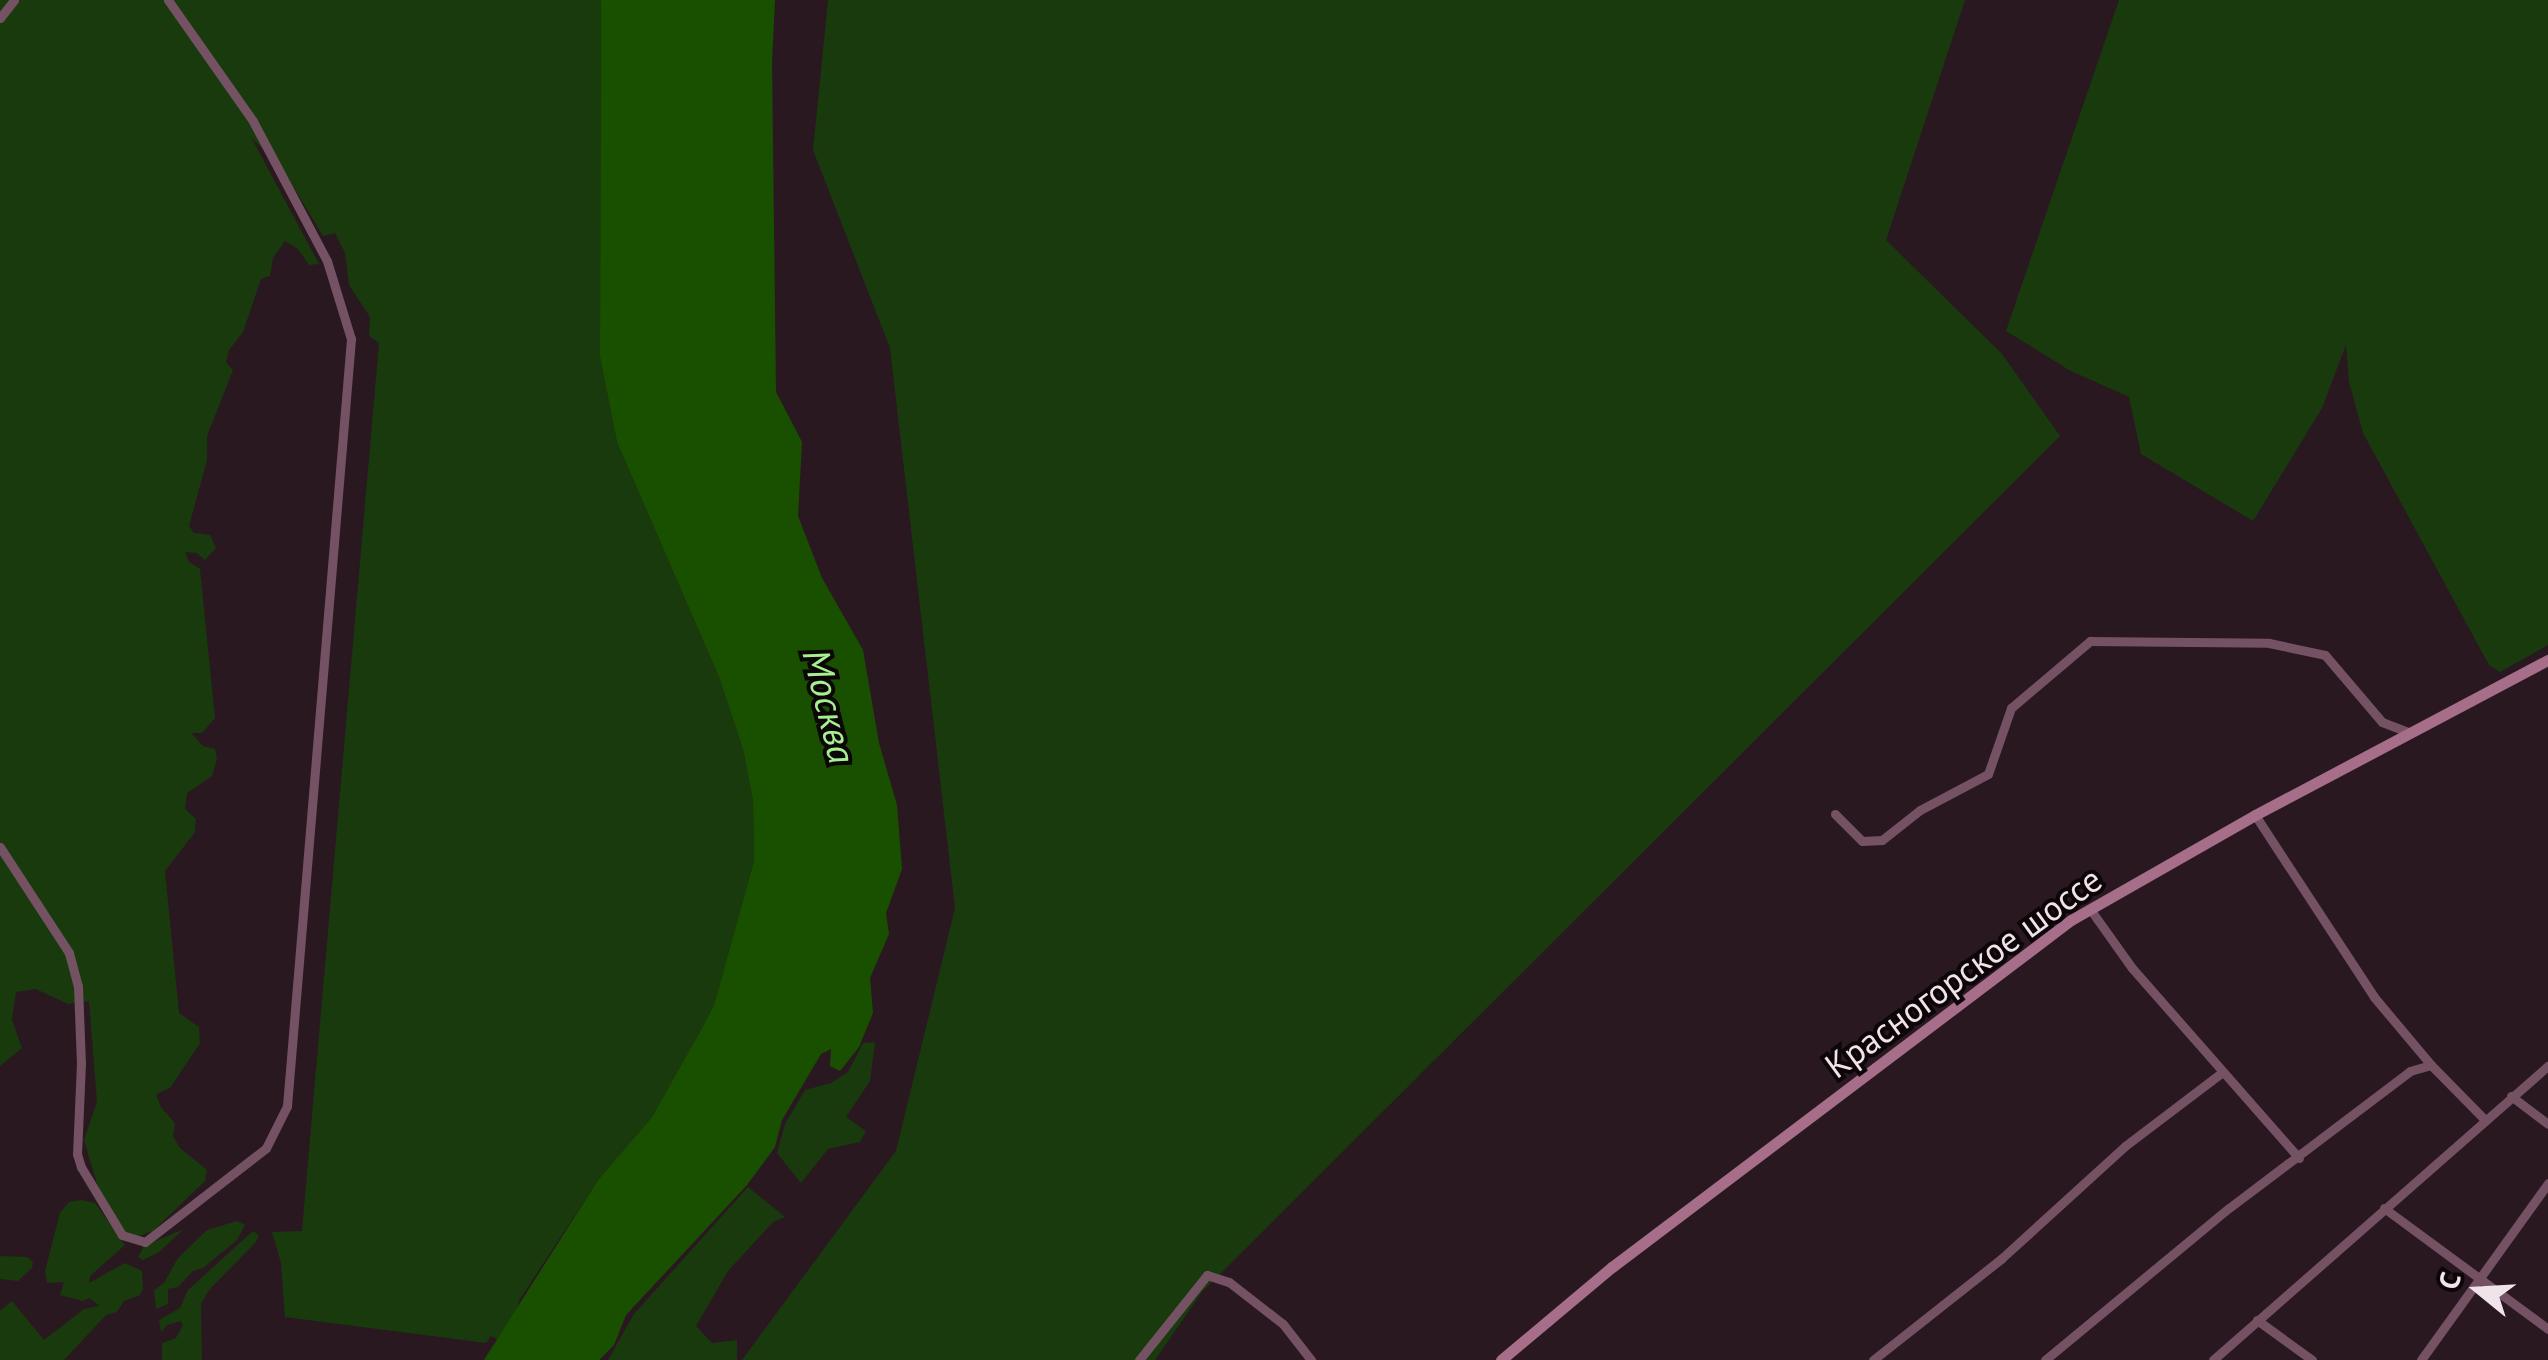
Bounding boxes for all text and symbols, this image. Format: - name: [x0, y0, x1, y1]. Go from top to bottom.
- water label: Москва: [794, 644, 866, 768]
- street label: Красногорское шоссе: [1817, 858, 2109, 1086]
- north arrow: [2428, 1240, 2528, 1340]
- text: С: [2429, 1267, 2469, 1294]

